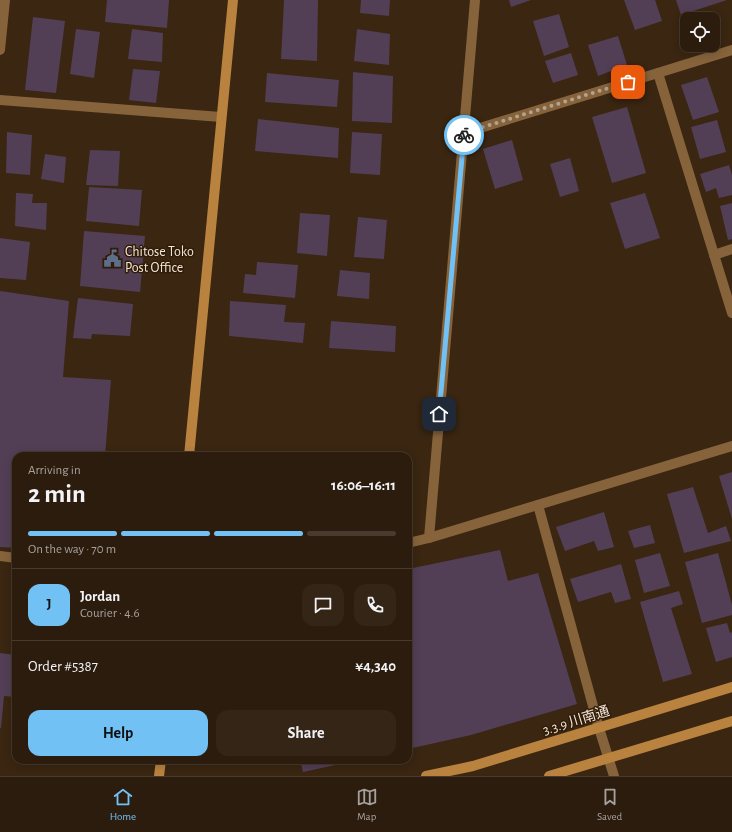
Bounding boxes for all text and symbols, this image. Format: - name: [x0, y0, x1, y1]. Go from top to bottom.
- map controls: [680, 12, 720, 52]
- button: locate: [680, 12, 720, 52]
- pin: [611, 65, 645, 99]
- icon: bag: [617, 71, 639, 93]
- courier: [444, 115, 484, 155]
- icon: bike: [453, 124, 475, 146]
- place label: Chitose Toko Post Office: [125, 245, 194, 275]
- public building icon: Chitose Toko Post Office: [102, 249, 122, 269]
- pin: [422, 397, 456, 431]
- icon: home: [428, 403, 450, 425]
- text: Arriving in: [28, 464, 81, 477]
- text: 16:06–16:11: [331, 478, 396, 493]
- text: 2 min: [28, 481, 86, 507]
- text: On the way · 70 m: [28, 543, 116, 556]
- button: chat: [302, 584, 344, 626]
- button: phone: [354, 584, 396, 626]
- text: Jordan: [80, 589, 120, 604]
- text: J: [46, 597, 52, 612]
- text: Courier · 4.6: [80, 607, 140, 620]
- text: Order #5387: [28, 659, 98, 674]
- text: ¥4,340: [355, 659, 396, 674]
- street label: 3.3.9 川南通: [541, 703, 611, 738]
- button: Help: [28, 710, 208, 756]
- button: Share: [216, 710, 396, 756]
- tab: Home: [110, 786, 136, 823]
- tab: Map: [356, 786, 378, 823]
- tab: Saved: [597, 786, 622, 823]

